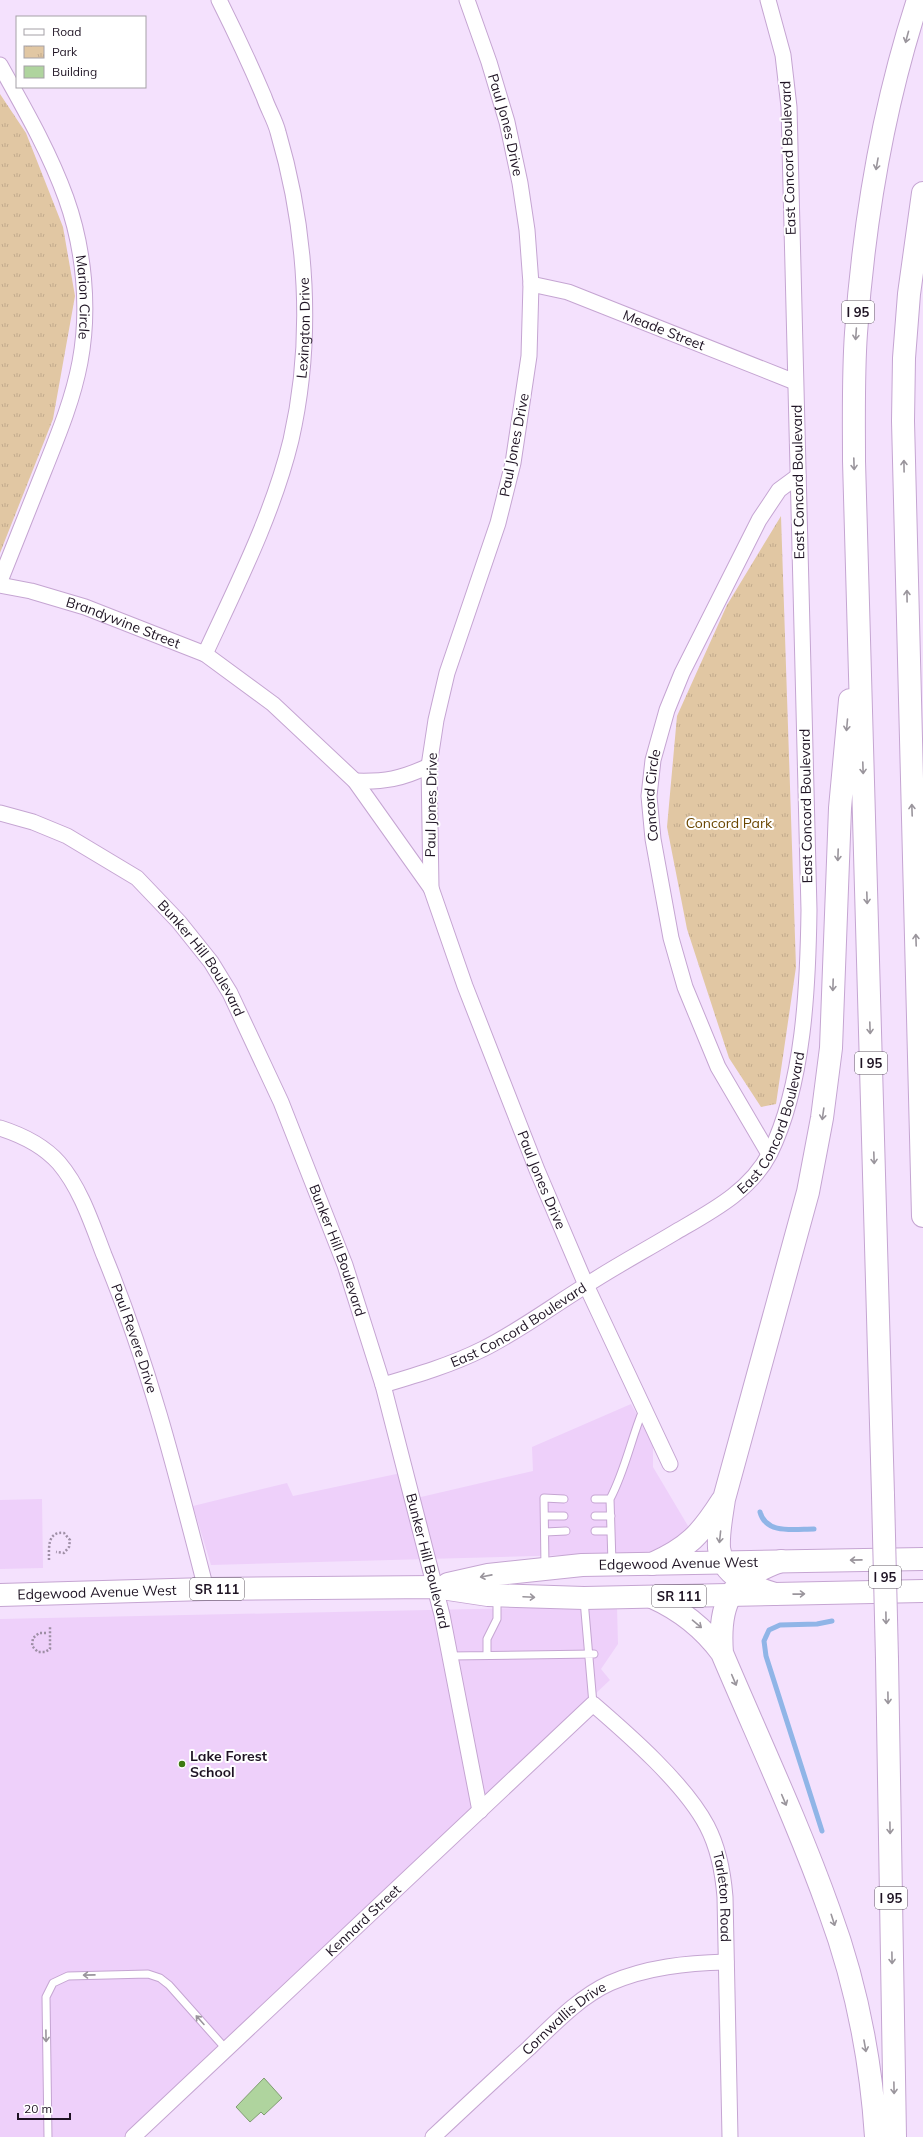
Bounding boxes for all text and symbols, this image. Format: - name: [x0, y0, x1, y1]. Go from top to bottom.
- legend: [16, 16, 146, 88]
- text: Road: [52, 24, 81, 39]
- one-way arrow: [903, 31, 910, 44]
- text: Park: [52, 44, 78, 59]
- text: Building: [52, 64, 97, 79]
- street label: Paul Jones Drive: [484, 71, 527, 178]
- street label: East Concord Boulevard: [776, 80, 800, 236]
- one-way arrow: [873, 157, 881, 170]
- street label: Marion Circle: [72, 254, 94, 340]
- street label: Lexington Drive: [292, 277, 314, 379]
- road number: I 95: [842, 301, 874, 323]
- street label: Meade Street: [620, 306, 707, 354]
- one-way arrow: [853, 327, 860, 340]
- street label: Paul Jones Drive: [495, 392, 533, 498]
- street label: East Concord Boulevard: [788, 405, 808, 559]
- one-way arrow: [850, 457, 858, 470]
- one-way arrow: [900, 460, 908, 473]
- one-way arrow: [903, 590, 910, 603]
- street label: Brandywine Street: [64, 593, 183, 652]
- one-way arrow: [844, 718, 851, 731]
- street label: East Concord Boulevard: [796, 729, 816, 883]
- street label: Concord Circle: [640, 747, 665, 842]
- street label: Paul Jones Drive: [421, 752, 441, 858]
- one-way arrow: [860, 761, 867, 774]
- one-way arrow: [908, 804, 916, 817]
- park label: Concord Park: [686, 814, 773, 832]
- one-way arrow: [835, 848, 842, 861]
- one-way arrow: [863, 891, 871, 904]
- street label: Bunker Hill Boulevard: [154, 896, 249, 1019]
- one-way arrow: [912, 934, 919, 947]
- one-way arrow: [829, 978, 837, 991]
- one-way arrow: [867, 1021, 874, 1034]
- street label: East Concord Boulevard: [733, 1051, 808, 1198]
- road number: I 95: [855, 1052, 887, 1074]
- one-way arrow: [819, 1107, 826, 1120]
- street label: Paul Jones Drive: [513, 1128, 570, 1232]
- one-way arrow: [870, 1151, 878, 1164]
- street label: Bunker Hill Boulevard: [305, 1182, 370, 1318]
- street label: East Concord Boulevard: [448, 1278, 590, 1371]
- street label: Paul Revere Drive: [107, 1281, 161, 1395]
- street label: Bunker Hill Boulevard: [402, 1491, 453, 1630]
- one-way arrow: [716, 1530, 724, 1543]
- street label: Edgewood Avenue West: [599, 1553, 758, 1574]
- one-way arrow: [850, 1556, 863, 1564]
- road number: I 95: [869, 1566, 901, 1588]
- one-way arrow: [480, 1572, 493, 1580]
- road number: SR 111: [190, 1578, 244, 1600]
- street label: Edgewood Avenue West: [17, 1581, 177, 1603]
- road number: SR 111: [652, 1585, 706, 1607]
- one-way arrow: [792, 1590, 805, 1597]
- one-way arrow: [522, 1594, 535, 1601]
- one-way arrow: [882, 1611, 890, 1624]
- one-way arrow: [692, 1620, 702, 1629]
- one-way arrow: [730, 1673, 738, 1685]
- one-way arrow: [884, 1691, 892, 1704]
- place label: Lake Forest School: [190, 1747, 268, 1781]
- marker: Lake Forest School: [177, 1759, 187, 1769]
- one-way arrow: [781, 1793, 788, 1805]
- one-way arrow: [886, 1821, 894, 1834]
- street label: Tarleton Road: [709, 1850, 735, 1942]
- street label: Kennard Street: [322, 1881, 405, 1960]
- road number: I 95: [875, 1887, 907, 1909]
- one-way arrow: [830, 1914, 837, 1927]
- one-way arrow: [888, 1951, 896, 1964]
- one-way arrow: [83, 1972, 96, 1979]
- street label: Cornwallis Drive: [518, 1977, 609, 2059]
- one-way arrow: [195, 2015, 205, 2025]
- one-way arrow: [42, 2029, 50, 2042]
- one-way arrow: [861, 2039, 869, 2052]
- one-way arrow: [890, 2081, 898, 2094]
- scale bar: [18, 2095, 70, 2121]
- text: 20 m: [24, 2101, 52, 2116]

